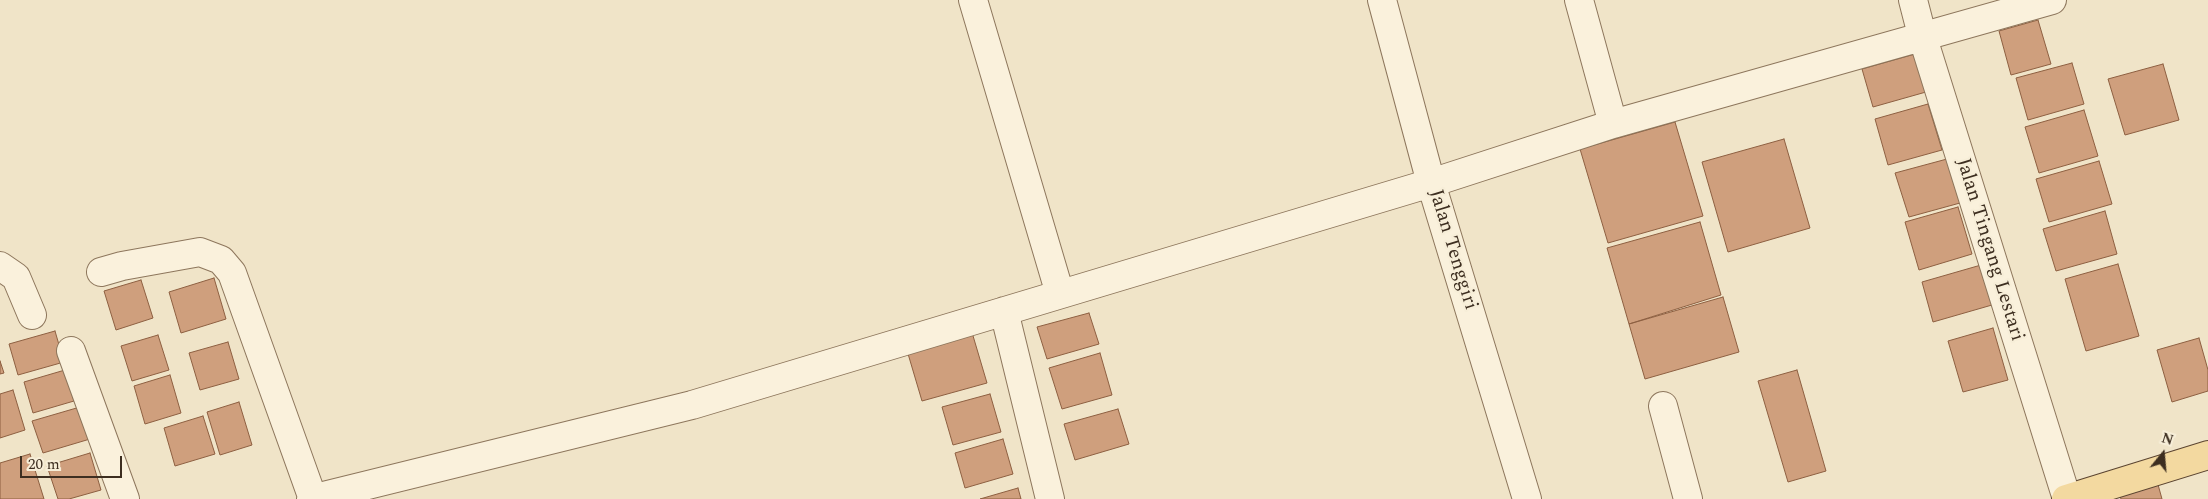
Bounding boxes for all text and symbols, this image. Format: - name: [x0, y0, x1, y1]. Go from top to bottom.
- street label: Jalan Tingang Lestari: [1950, 156, 2028, 344]
- street label: Jalan Tenggiri: [1422, 187, 1482, 313]
- text: N: [2159, 427, 2176, 451]
- north arrow: [2138, 429, 2188, 479]
- scale bar: [22, 446, 125, 478]
- text: 20 m: [28, 453, 60, 476]

